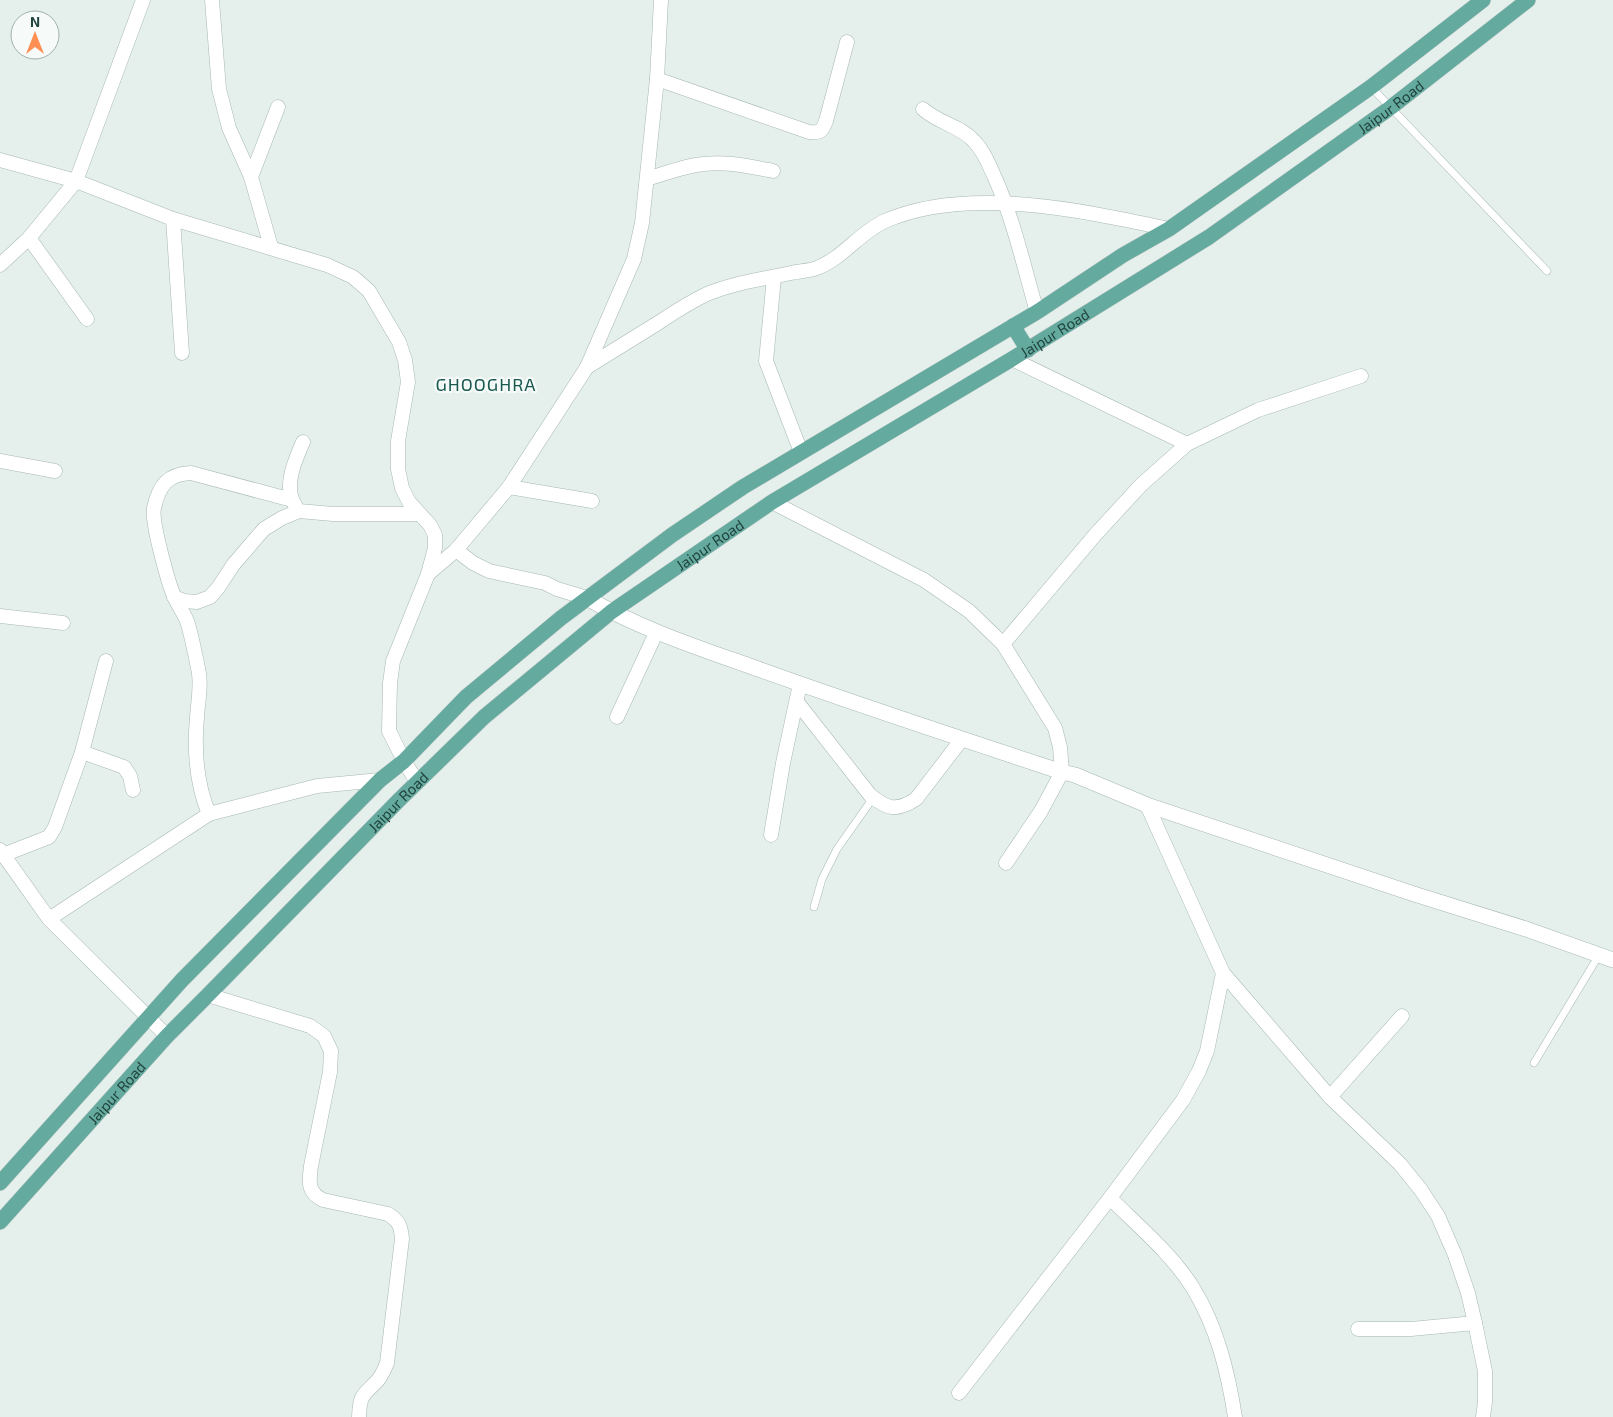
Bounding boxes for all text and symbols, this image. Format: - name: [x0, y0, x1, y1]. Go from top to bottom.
- north arrow: [10, 10, 60, 60]
- text: N: [30, 13, 40, 30]
- street label: Jaipur Road: [1354, 76, 1427, 137]
- street label: Jaipur Road: [1017, 304, 1093, 361]
- district label: GHOOGHRA: [435, 373, 537, 395]
- street label: Jaipur Road: [672, 515, 747, 574]
- street label: Jaipur Road: [364, 768, 432, 836]
- street label: Jaipur Road: [83, 1057, 149, 1128]

